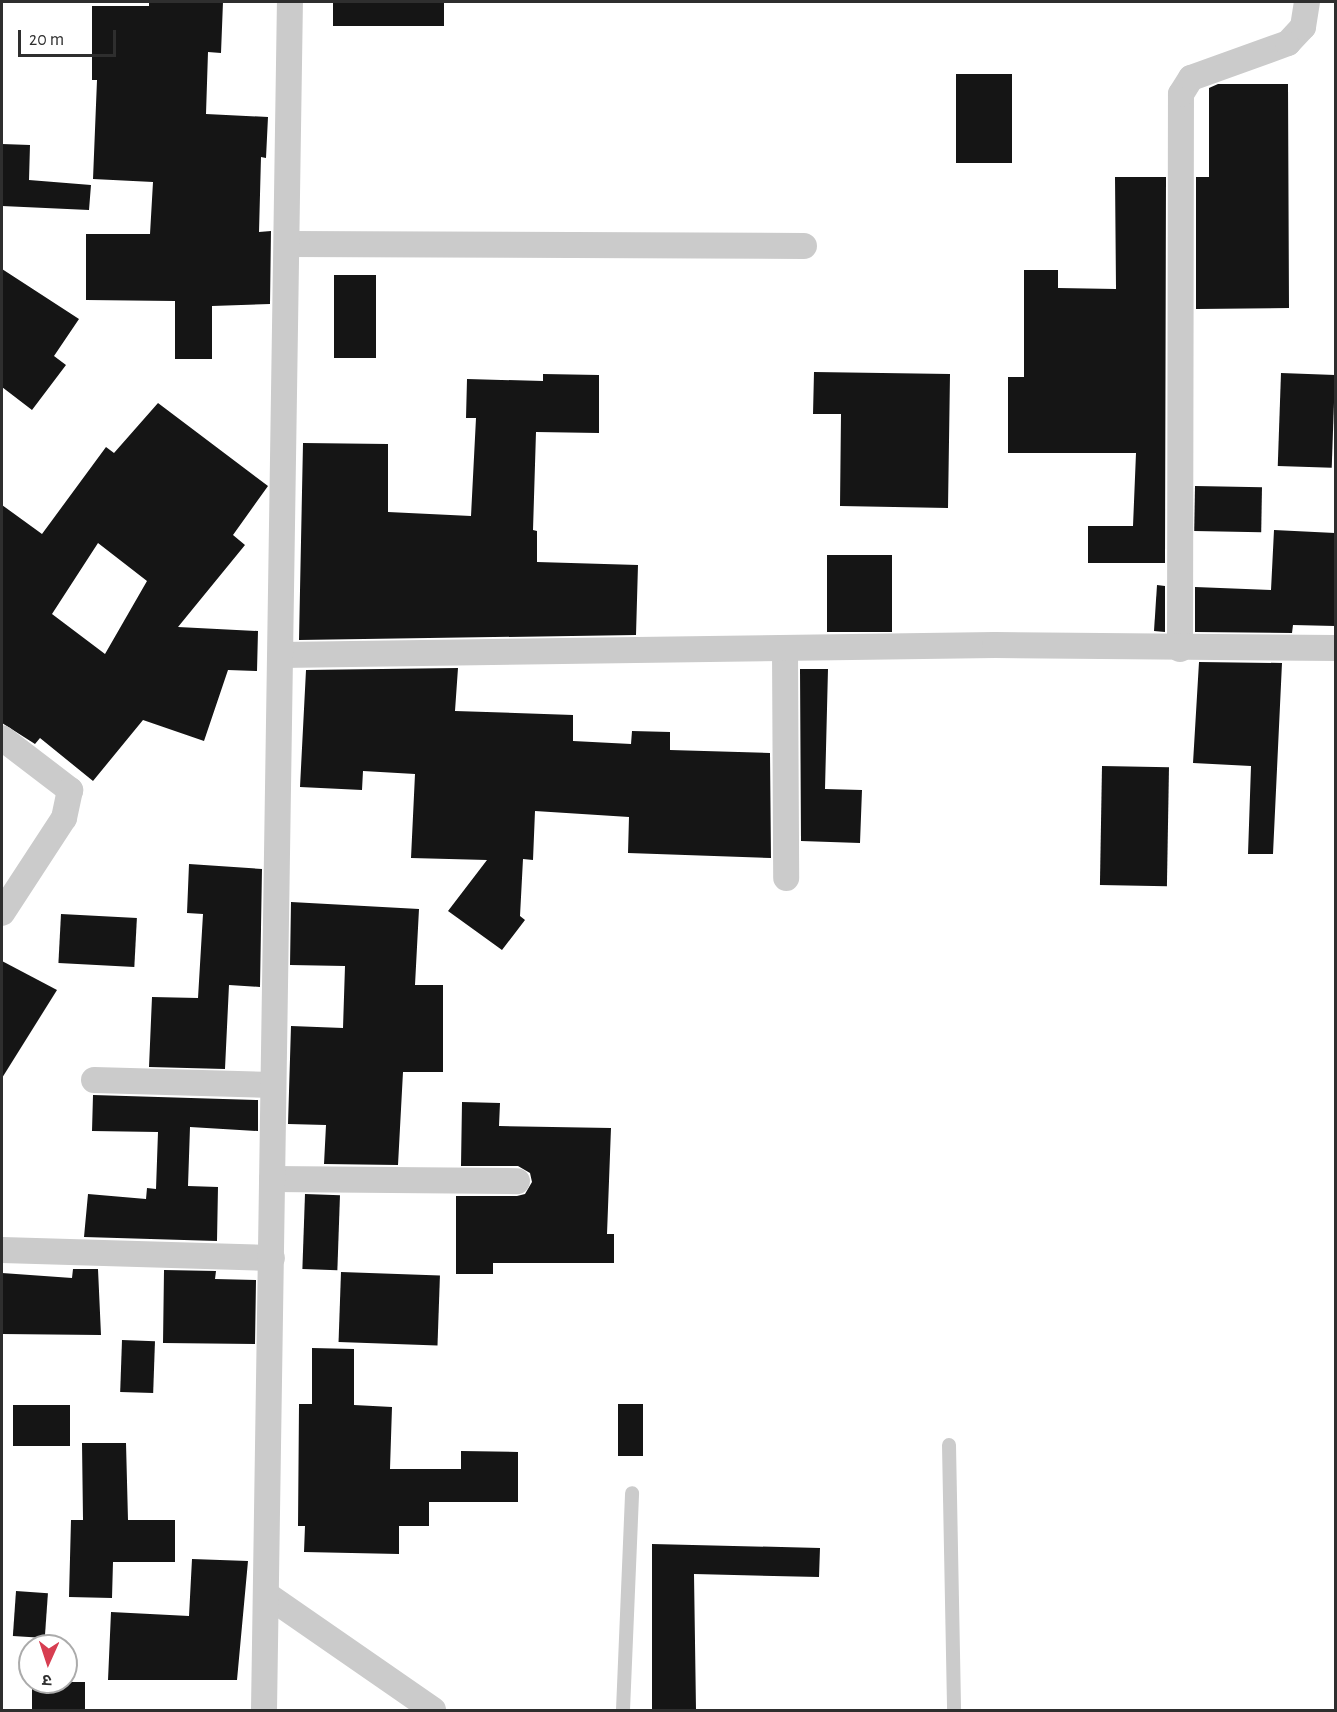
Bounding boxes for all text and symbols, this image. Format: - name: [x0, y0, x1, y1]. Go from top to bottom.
- scale bar: [21, 18, 118, 56]
- text: 20 m: [29, 31, 64, 49]
- north arrow: [18, 1634, 78, 1694]
- text: उ: [42, 1672, 52, 1688]

